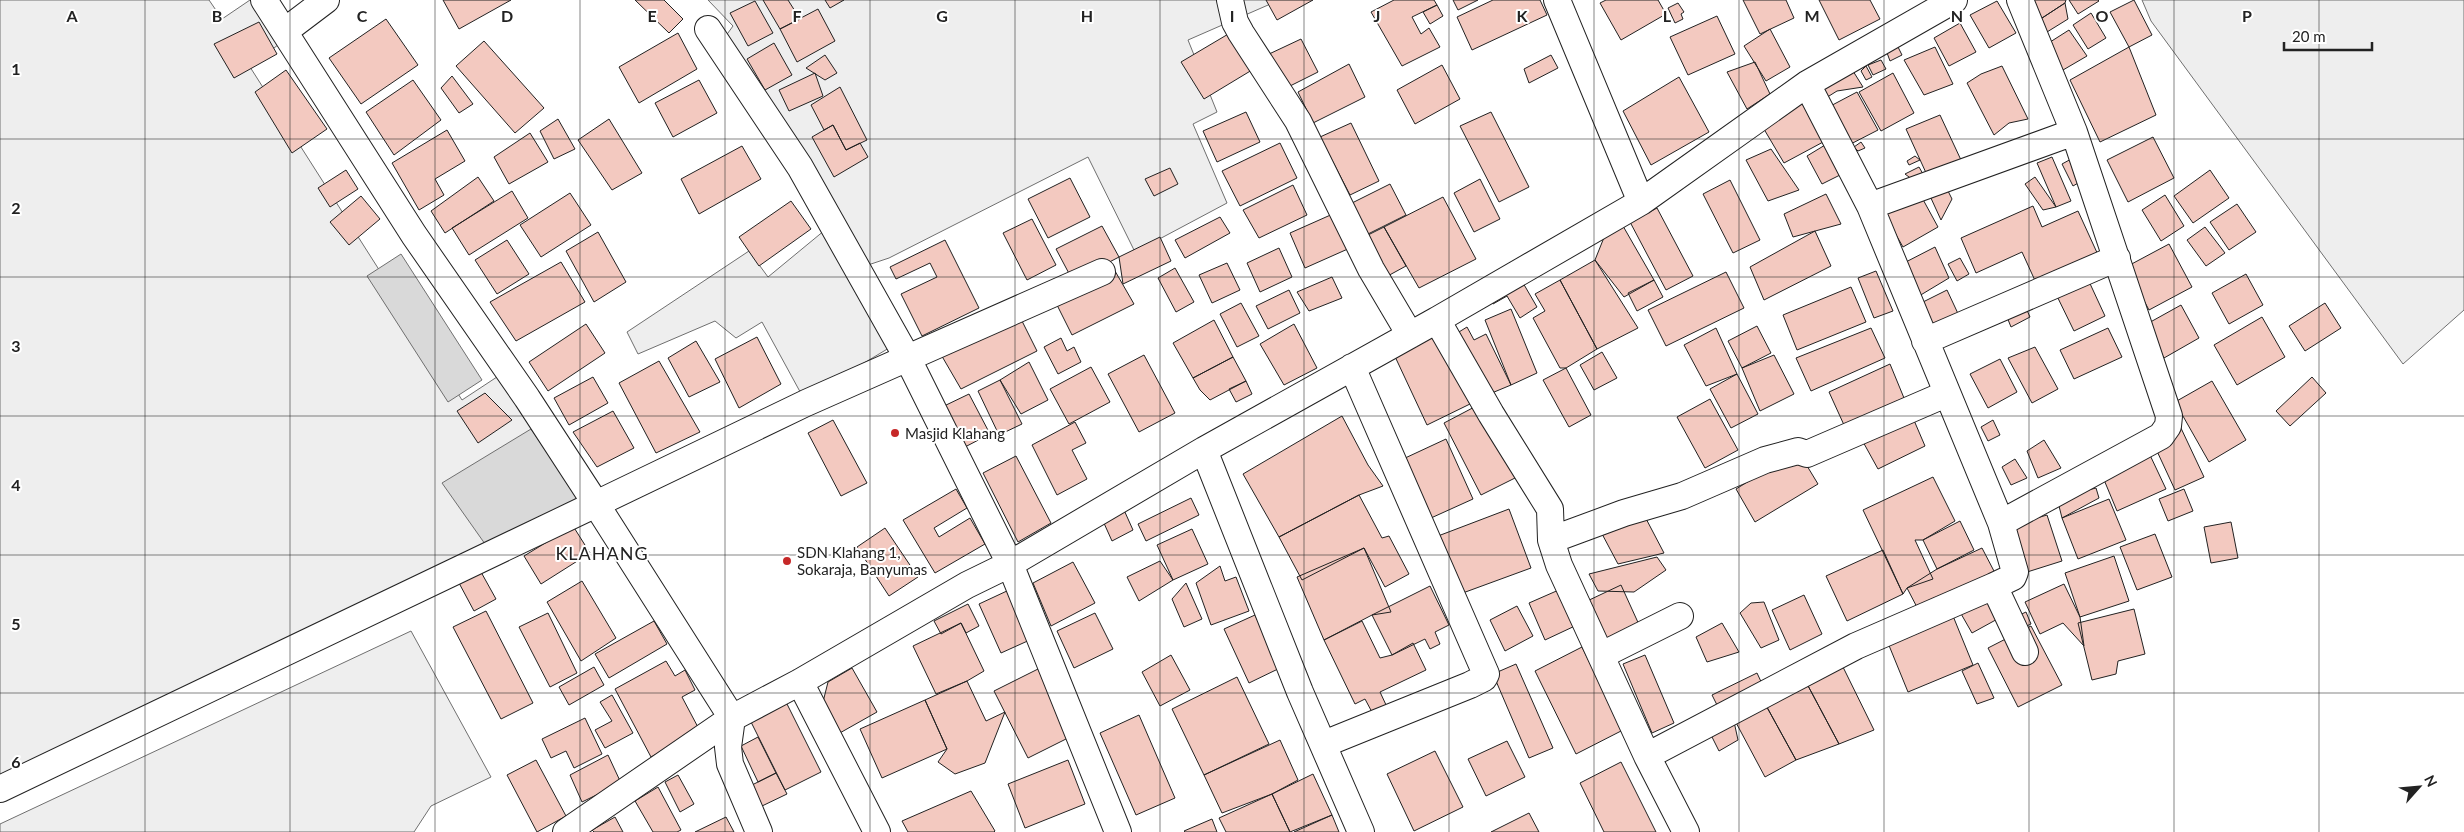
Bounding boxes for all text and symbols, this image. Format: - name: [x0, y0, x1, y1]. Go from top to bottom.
- text: A: [65, 6, 78, 25]
- text: B: [212, 6, 222, 25]
- text: C: [357, 6, 368, 25]
- text: D: [501, 6, 513, 25]
- text: E: [647, 6, 657, 25]
- text: F: [792, 6, 802, 25]
- text: G: [936, 6, 948, 25]
- text: H: [1081, 6, 1093, 25]
- text: I: [1230, 6, 1234, 25]
- text: J: [1374, 6, 1380, 25]
- text: K: [1517, 6, 1529, 25]
- text: L: [1663, 6, 1672, 25]
- text: M: [1804, 6, 1820, 25]
- text: N: [1951, 6, 1963, 25]
- text: O: [2096, 6, 2109, 25]
- text: P: [2242, 6, 2252, 25]
- scale bar: [2284, 20, 2372, 52]
- text: 20 m: [2292, 27, 2326, 45]
- text: 1: [11, 59, 21, 78]
- text: 2: [11, 198, 21, 217]
- text: 3: [11, 336, 21, 355]
- place label: Masjid Klahang: [905, 424, 1005, 442]
- marker: Masjid Klahang: [889, 427, 901, 439]
- text: 4: [11, 475, 21, 494]
- district label: KLAHANG: [555, 542, 649, 564]
- place label: SDN Klahang 1, Sokaraja, Banyumas: [797, 543, 927, 578]
- marker: SDN Klahang 1, Sokaraja, Banyumas: [781, 555, 793, 567]
- text: 5: [11, 614, 21, 633]
- text: 6: [11, 752, 21, 771]
- north arrow: [2394, 762, 2444, 812]
- text: N: [2421, 772, 2441, 790]

